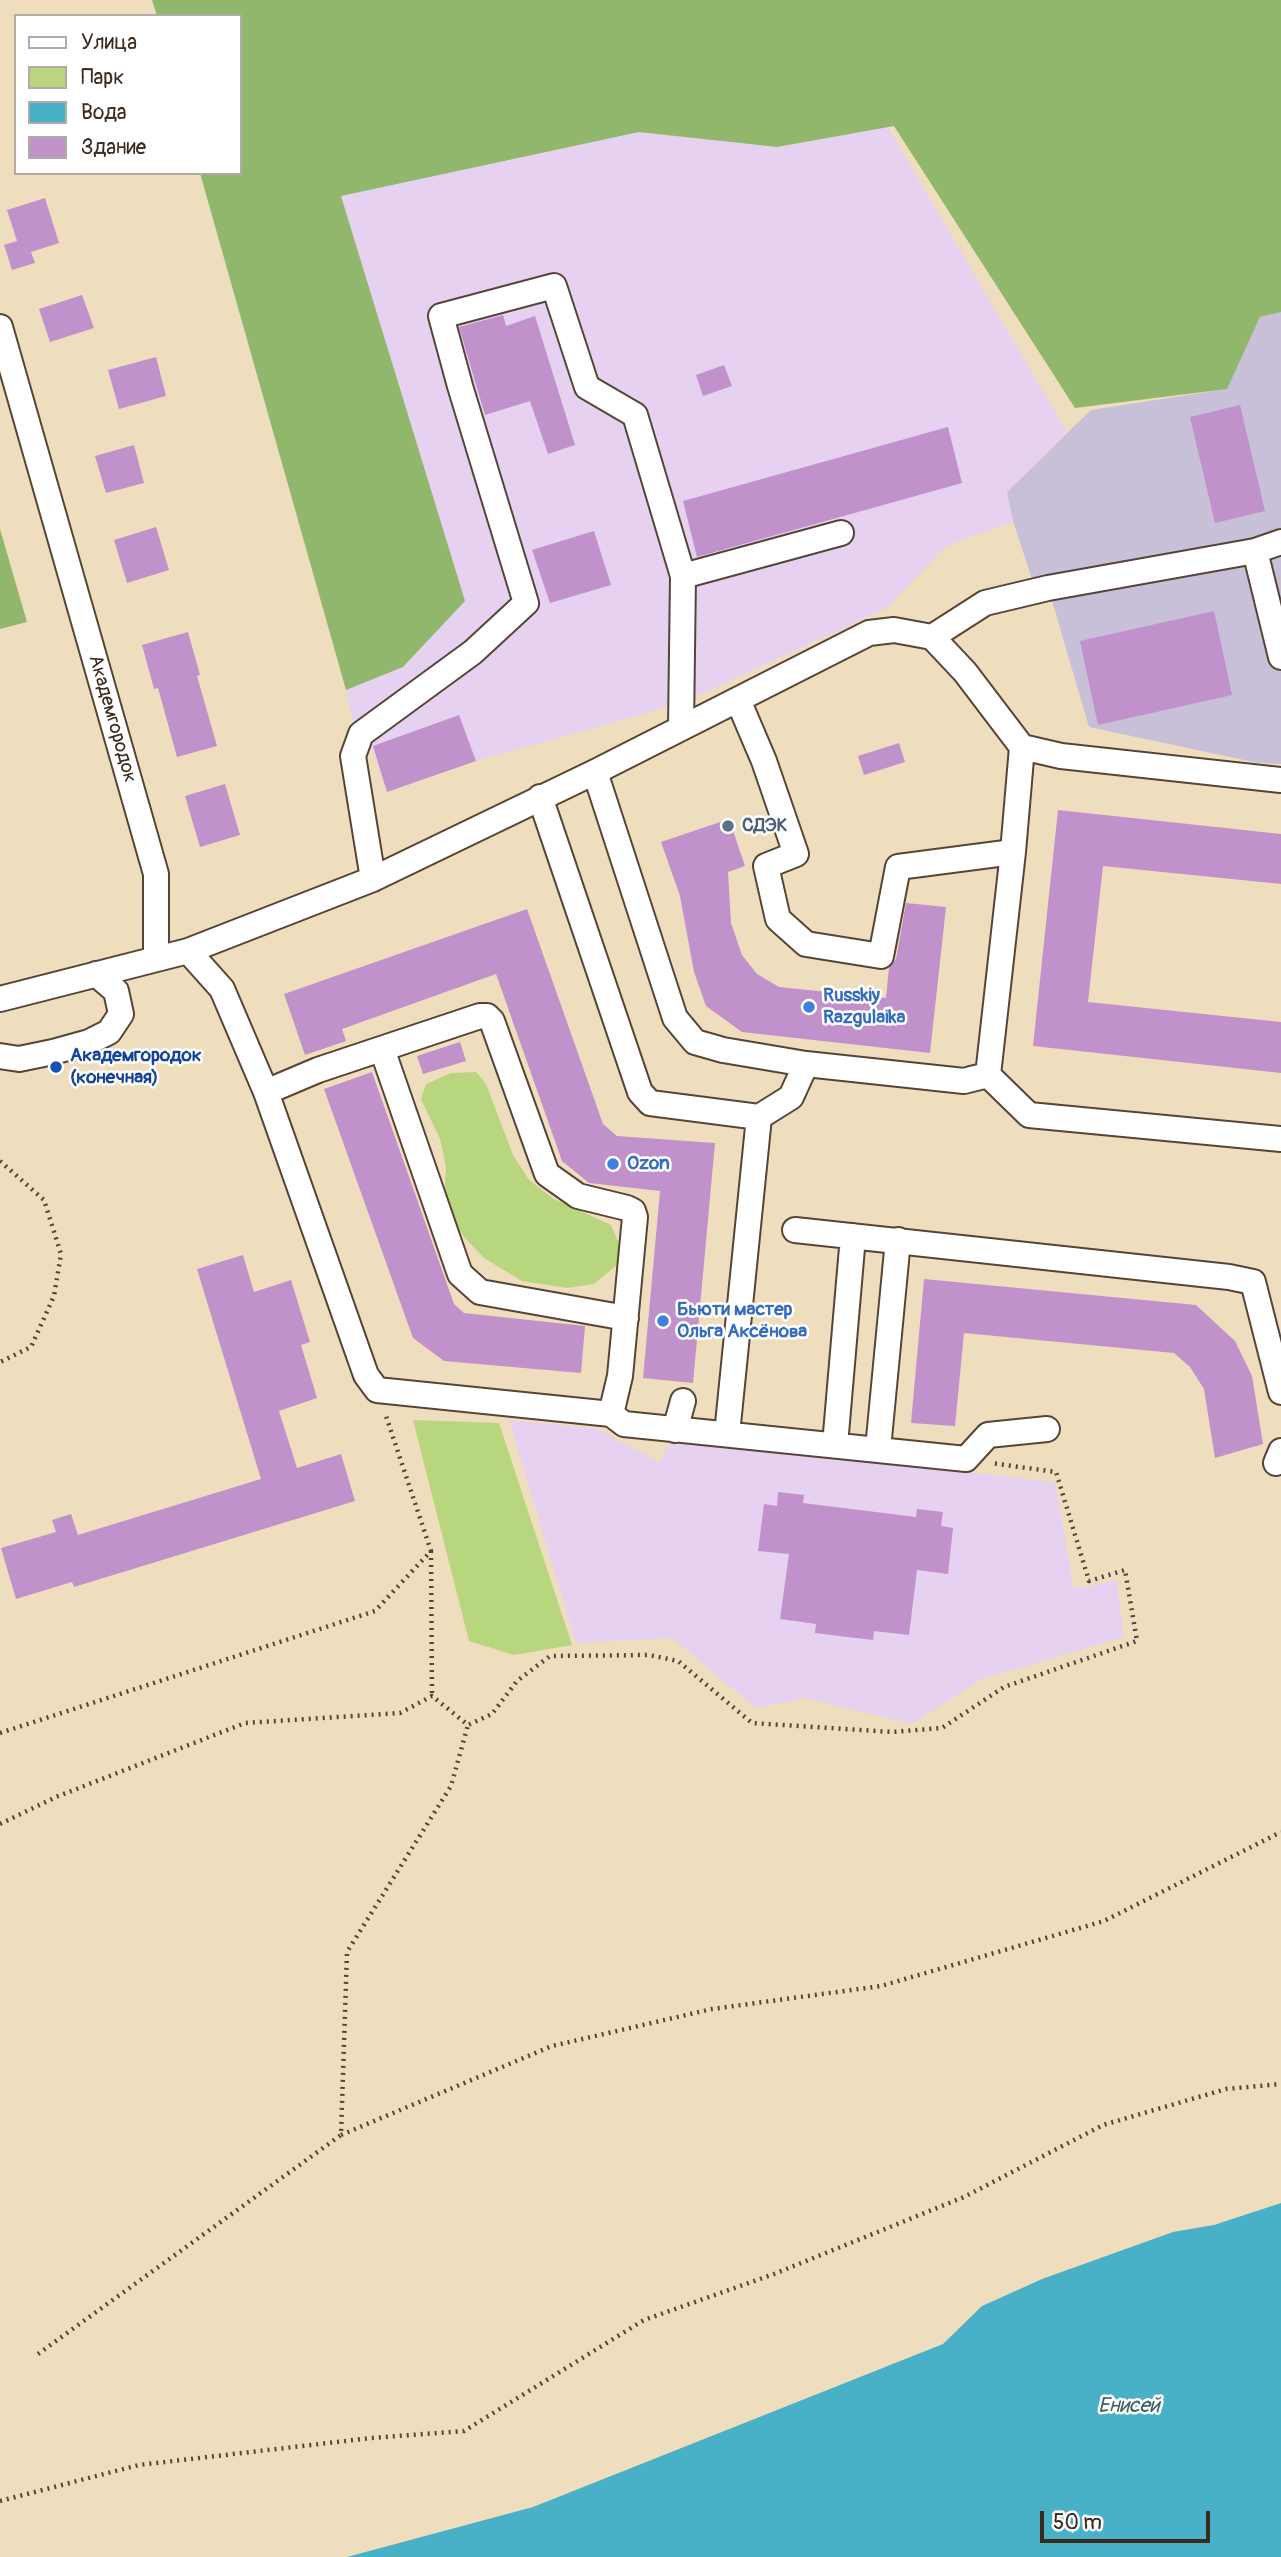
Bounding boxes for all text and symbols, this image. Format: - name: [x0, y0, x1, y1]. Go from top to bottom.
- legend: [14, 14, 242, 175]
- text: Улица: [81, 29, 137, 56]
- text: Парк: [81, 64, 124, 91]
- text: Вода: [81, 99, 127, 126]
- text: Здание: [81, 134, 146, 161]
- street label: Академгородок: [83, 653, 141, 785]
- place label: СДЭК: [742, 815, 787, 837]
- marker: СДЭК: [720, 818, 736, 834]
- place label: Russkiy Razgulaika: [823, 985, 905, 1029]
- marker: Russkiy Razgulaika: [801, 999, 817, 1015]
- place label: Академгородок (конечная): [70, 1045, 202, 1089]
- marker: Академгородок (конечная): [48, 1059, 64, 1075]
- place label: Ozon: [627, 1153, 670, 1175]
- marker: Ozon: [605, 1156, 621, 1172]
- place label: Бьюти мастер Oльга Аксёнова: [677, 1299, 807, 1343]
- marker: Бьюти мастер Oльга Аксёнова: [655, 1313, 671, 1329]
- water label: Енисей: [1098, 2394, 1160, 2420]
- scale bar: [1043, 2498, 1213, 2542]
- text: 50 m: [1053, 2509, 1102, 2536]

